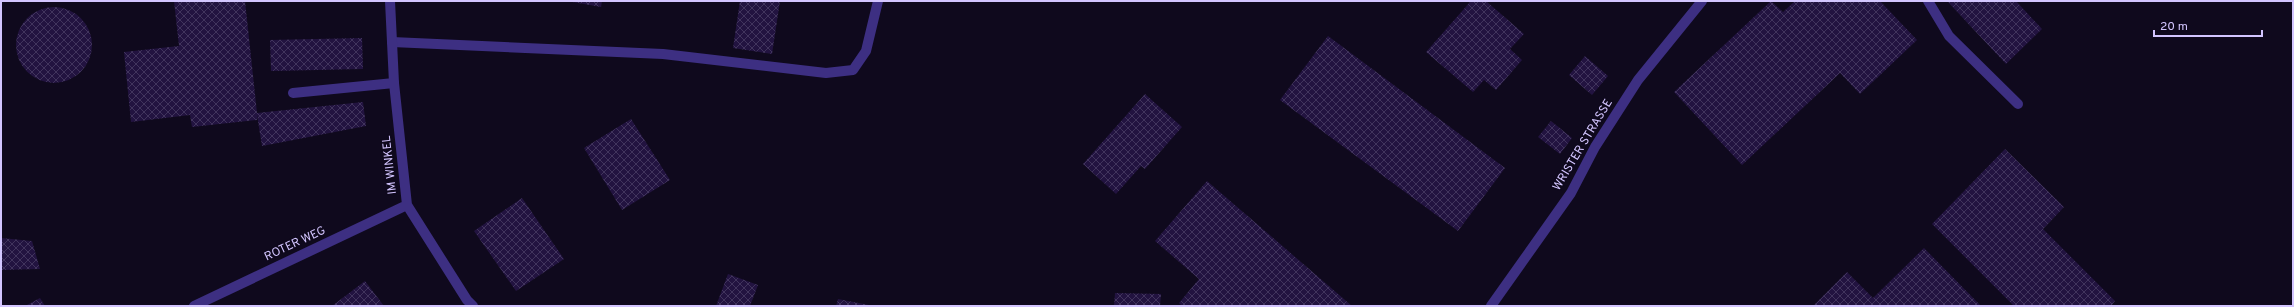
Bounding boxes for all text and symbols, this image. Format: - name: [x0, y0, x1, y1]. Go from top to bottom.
- scale bar: [2154, 12, 2262, 38]
- text: 20 m: [2160, 19, 2188, 35]
- street label: WRISTER STRASSE: [1549, 96, 1617, 194]
- street label: IM WINKEL: [379, 135, 401, 195]
- street label: ROTER WEG: [262, 223, 328, 265]

